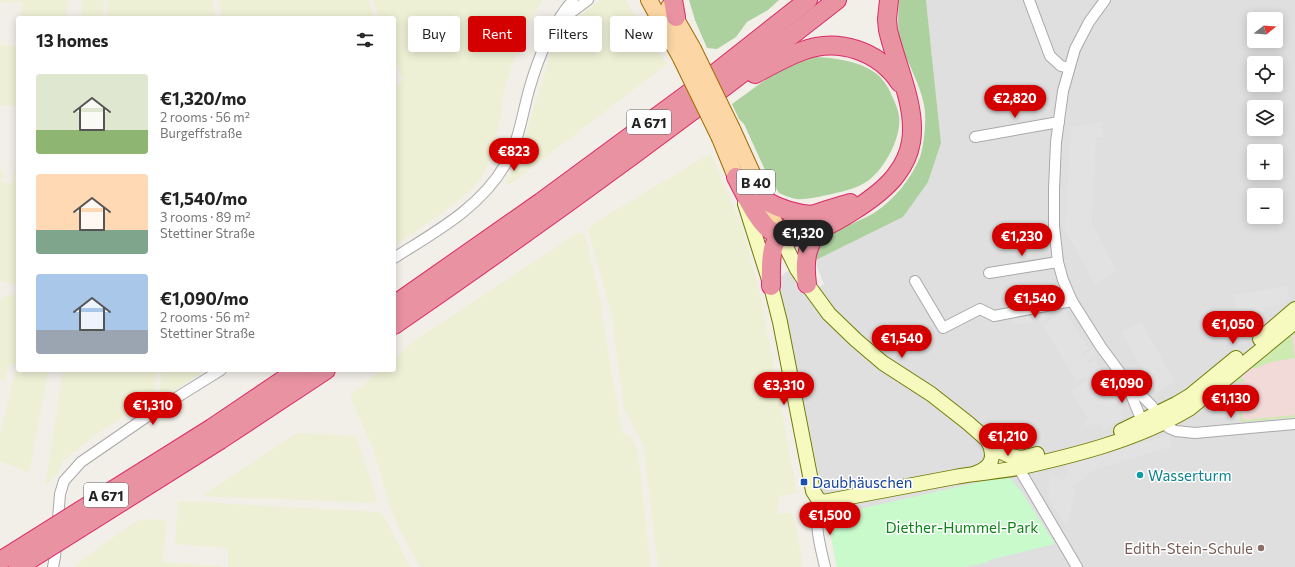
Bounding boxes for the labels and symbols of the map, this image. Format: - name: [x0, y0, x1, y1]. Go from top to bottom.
- north arrow: [1247, 12, 1283, 48]
- pin: €2,820: [982, 85, 1048, 119]
- road number: A 671: [627, 110, 671, 134]
- pin: €823: [490, 138, 538, 172]
- road number: B 40: [737, 170, 775, 194]
- pin: €1,320: [770, 220, 836, 254]
- pin: €1,230: [989, 223, 1055, 257]
- pin: €1,540: [1002, 285, 1068, 319]
- pin: €1,050: [1200, 311, 1266, 345]
- pin: €1,540: [869, 325, 935, 359]
- pin: €1,090: [1089, 370, 1155, 404]
- pin: €3,310: [751, 372, 817, 406]
- pin: €1,130: [1198, 385, 1264, 419]
- pin: €1,310: [120, 392, 186, 426]
- pin: €1,210: [975, 423, 1041, 457]
- place label: Wasserturm: [1148, 466, 1232, 484]
- marker: Wasserturm: [1135, 470, 1145, 480]
- place label: Daubhäuschen: [812, 473, 912, 491]
- marker: Daubhäuschen: [799, 477, 809, 487]
- road number: A 671: [84, 483, 128, 507]
- pin: €1,500: [797, 502, 863, 536]
- park label: Diether-Hummel-Park: [886, 518, 1038, 536]
- place label: Edith-Stein-Schule: [1124, 539, 1253, 557]
- marker: Edith-Stein-Schule: [1256, 543, 1266, 553]

